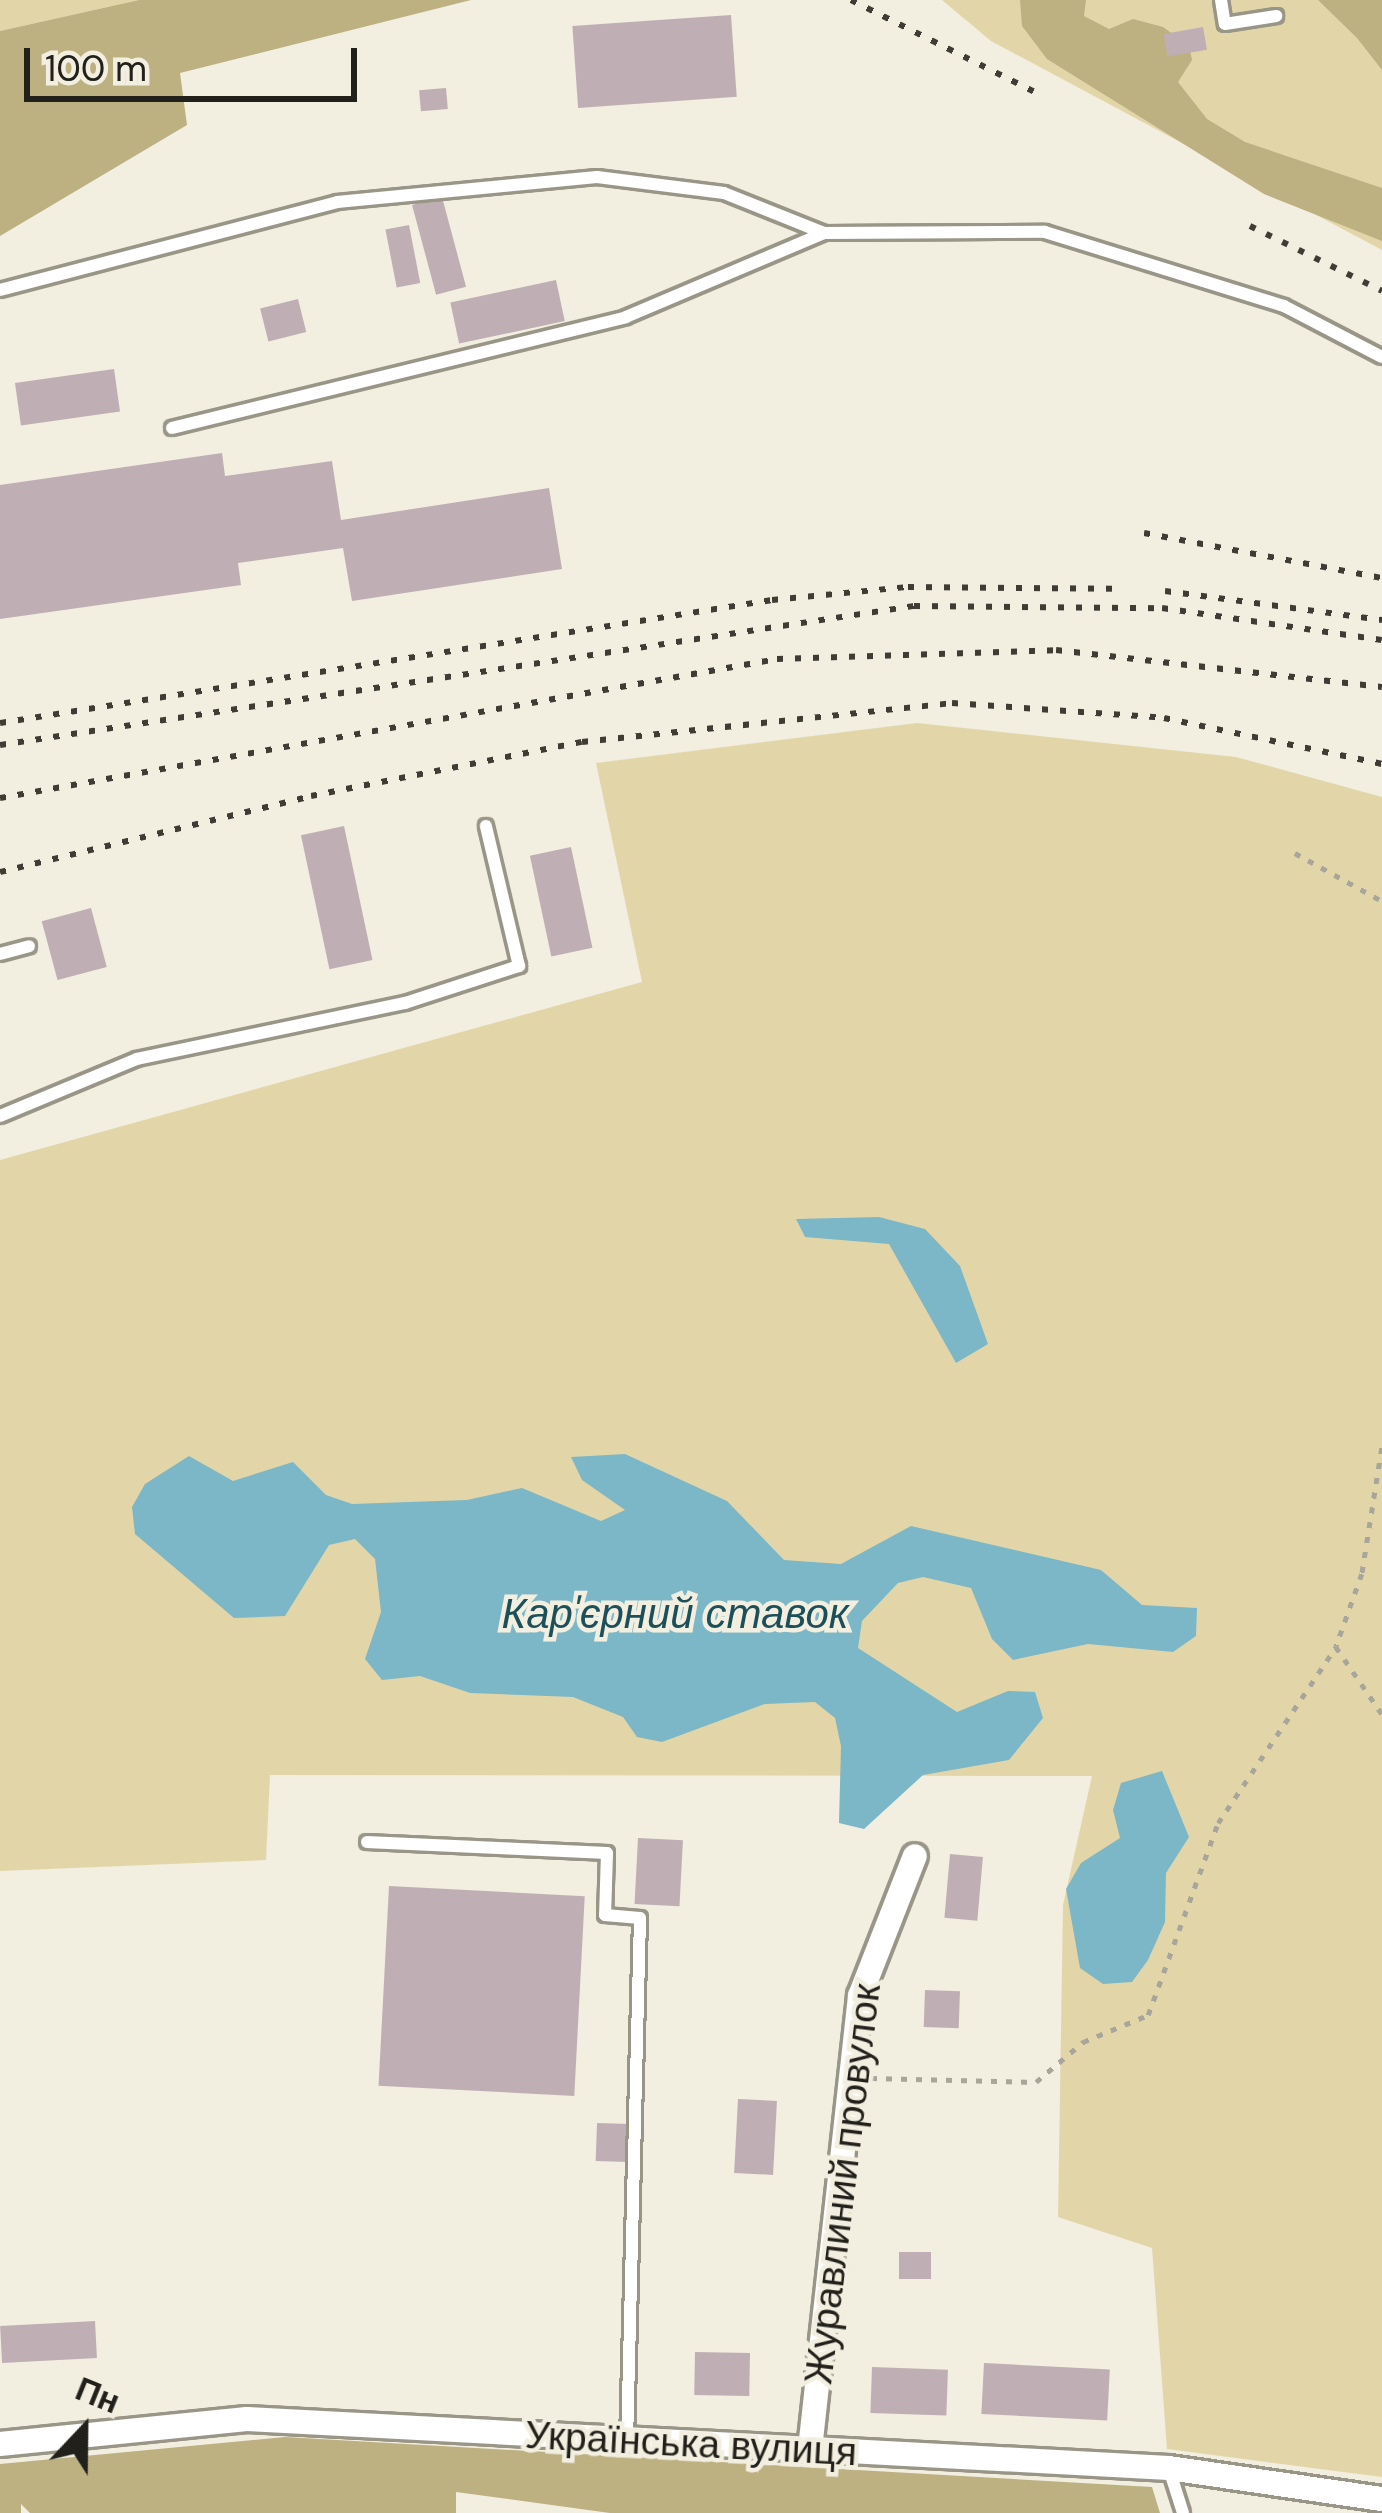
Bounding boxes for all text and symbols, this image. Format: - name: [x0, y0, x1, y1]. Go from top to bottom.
- scale bar: [30, 24, 363, 98]
- text: 100 m: [45, 45, 147, 92]
- water label: Кар'єрний ставок: [501, 1589, 849, 1639]
- street label: Журавлиний провулок: [795, 1981, 891, 2387]
- text: Пн: [69, 2367, 126, 2423]
- north arrow: [24, 2369, 144, 2489]
- street label: Українська вулиця: [524, 2412, 858, 2476]

